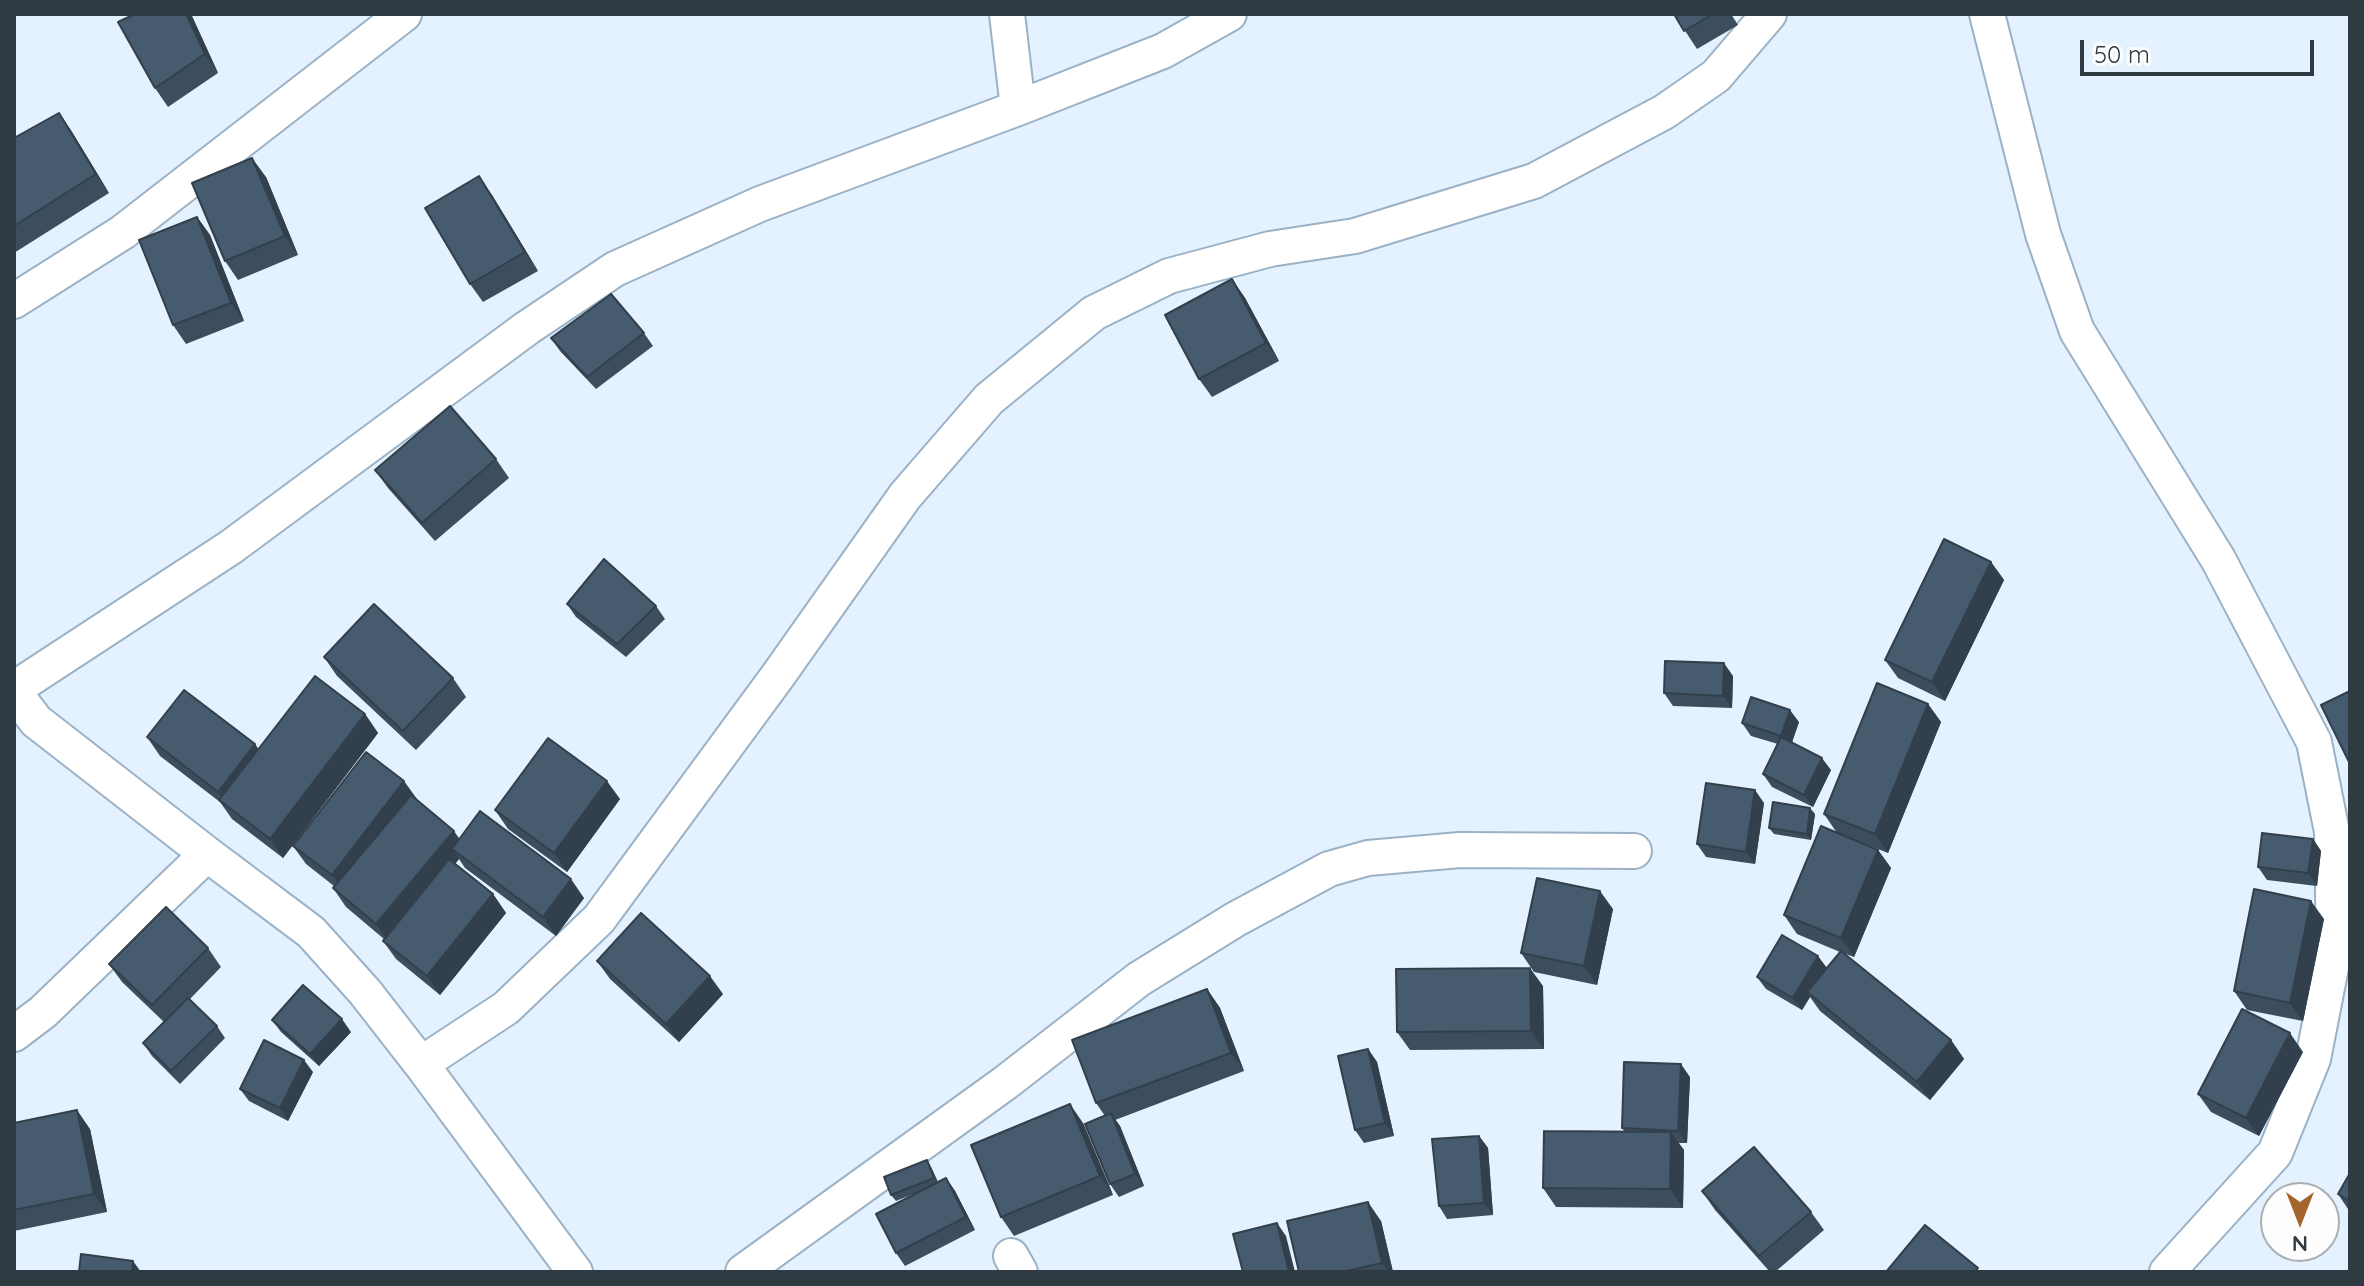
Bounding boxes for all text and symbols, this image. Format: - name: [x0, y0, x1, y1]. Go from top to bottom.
- scale bar: [2084, 24, 2318, 74]
- text: 50 m: [2094, 39, 2150, 69]
- north arrow: [2260, 1182, 2340, 1262]
- text: N: [2292, 1230, 2308, 1258]

